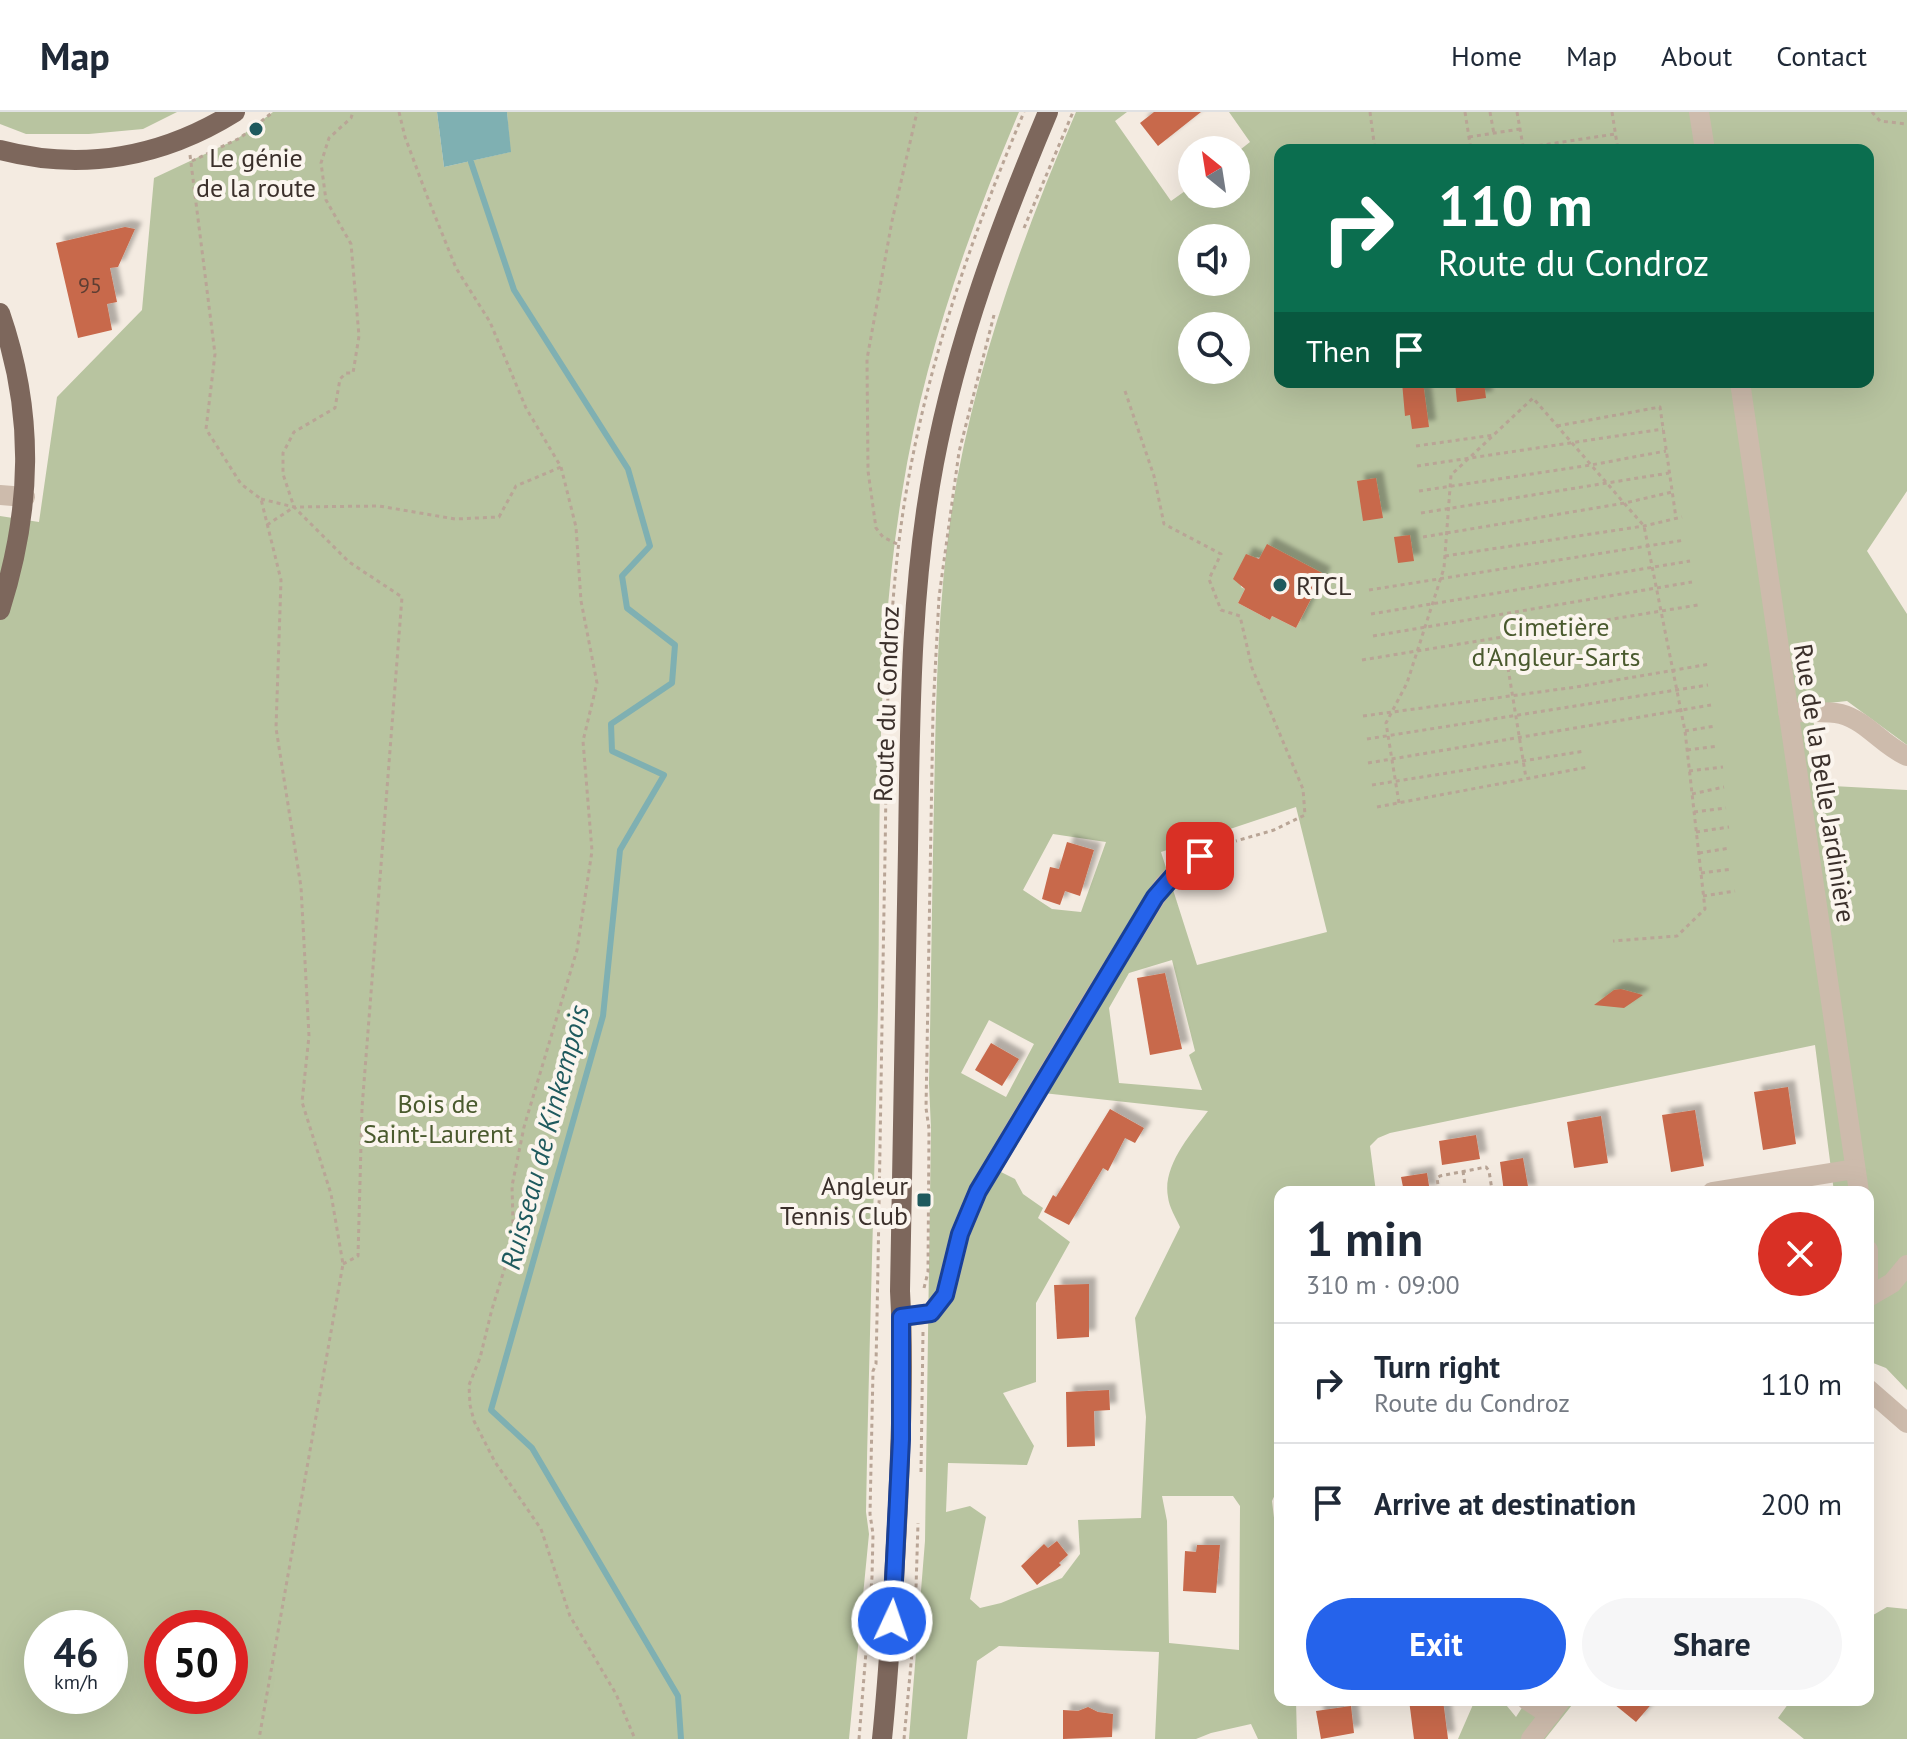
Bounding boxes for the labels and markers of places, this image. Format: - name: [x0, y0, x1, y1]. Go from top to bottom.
- marker: Le génie de la route: [247, 120, 265, 138]
- place label: Le génie de la route: [196, 141, 316, 204]
- place label: RTCL: [1296, 569, 1351, 602]
- marker: RTCL: [1271, 576, 1289, 594]
- pin: [1166, 822, 1234, 890]
- place label: Angleur Tennis Club: [780, 1169, 908, 1232]
- marker: Angleur Tennis Club: [915, 1191, 933, 1209]

